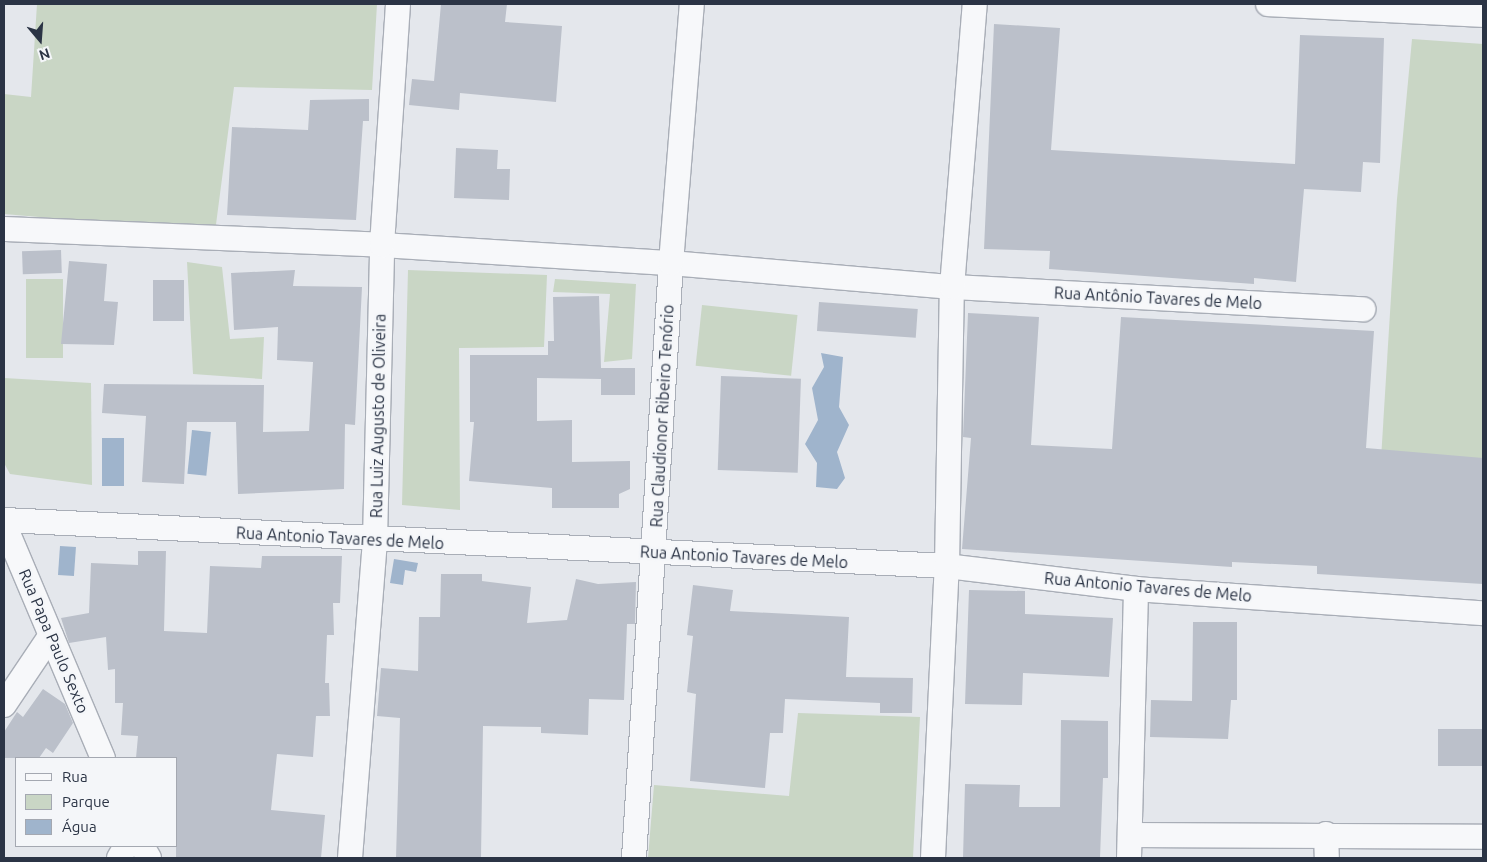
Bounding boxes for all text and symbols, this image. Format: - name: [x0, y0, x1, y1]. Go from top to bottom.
- north arrow: [15, 15, 65, 65]
- text: N: [37, 45, 52, 63]
- street label: Rua Antônio Tavares de Melo: [1053, 283, 1263, 313]
- street label: Rua Claudionor Ribeiro Tenório: [647, 304, 677, 528]
- street label: Rua Luiz Augusto de Oliveira: [367, 314, 389, 518]
- street label: Rua Antonio Tavares de Melo: [235, 523, 445, 553]
- street label: Rua Antonio Tavares de Melo: [639, 542, 849, 572]
- street label: Rua Papa Paulo Sexto: [15, 566, 93, 716]
- street label: Rua Antonio Tavares de Melo: [1043, 568, 1253, 606]
- legend: [15, 757, 178, 847]
- text: Rua: [62, 768, 88, 785]
- text: Parque: [62, 793, 110, 810]
- text: Água: [62, 818, 97, 835]

